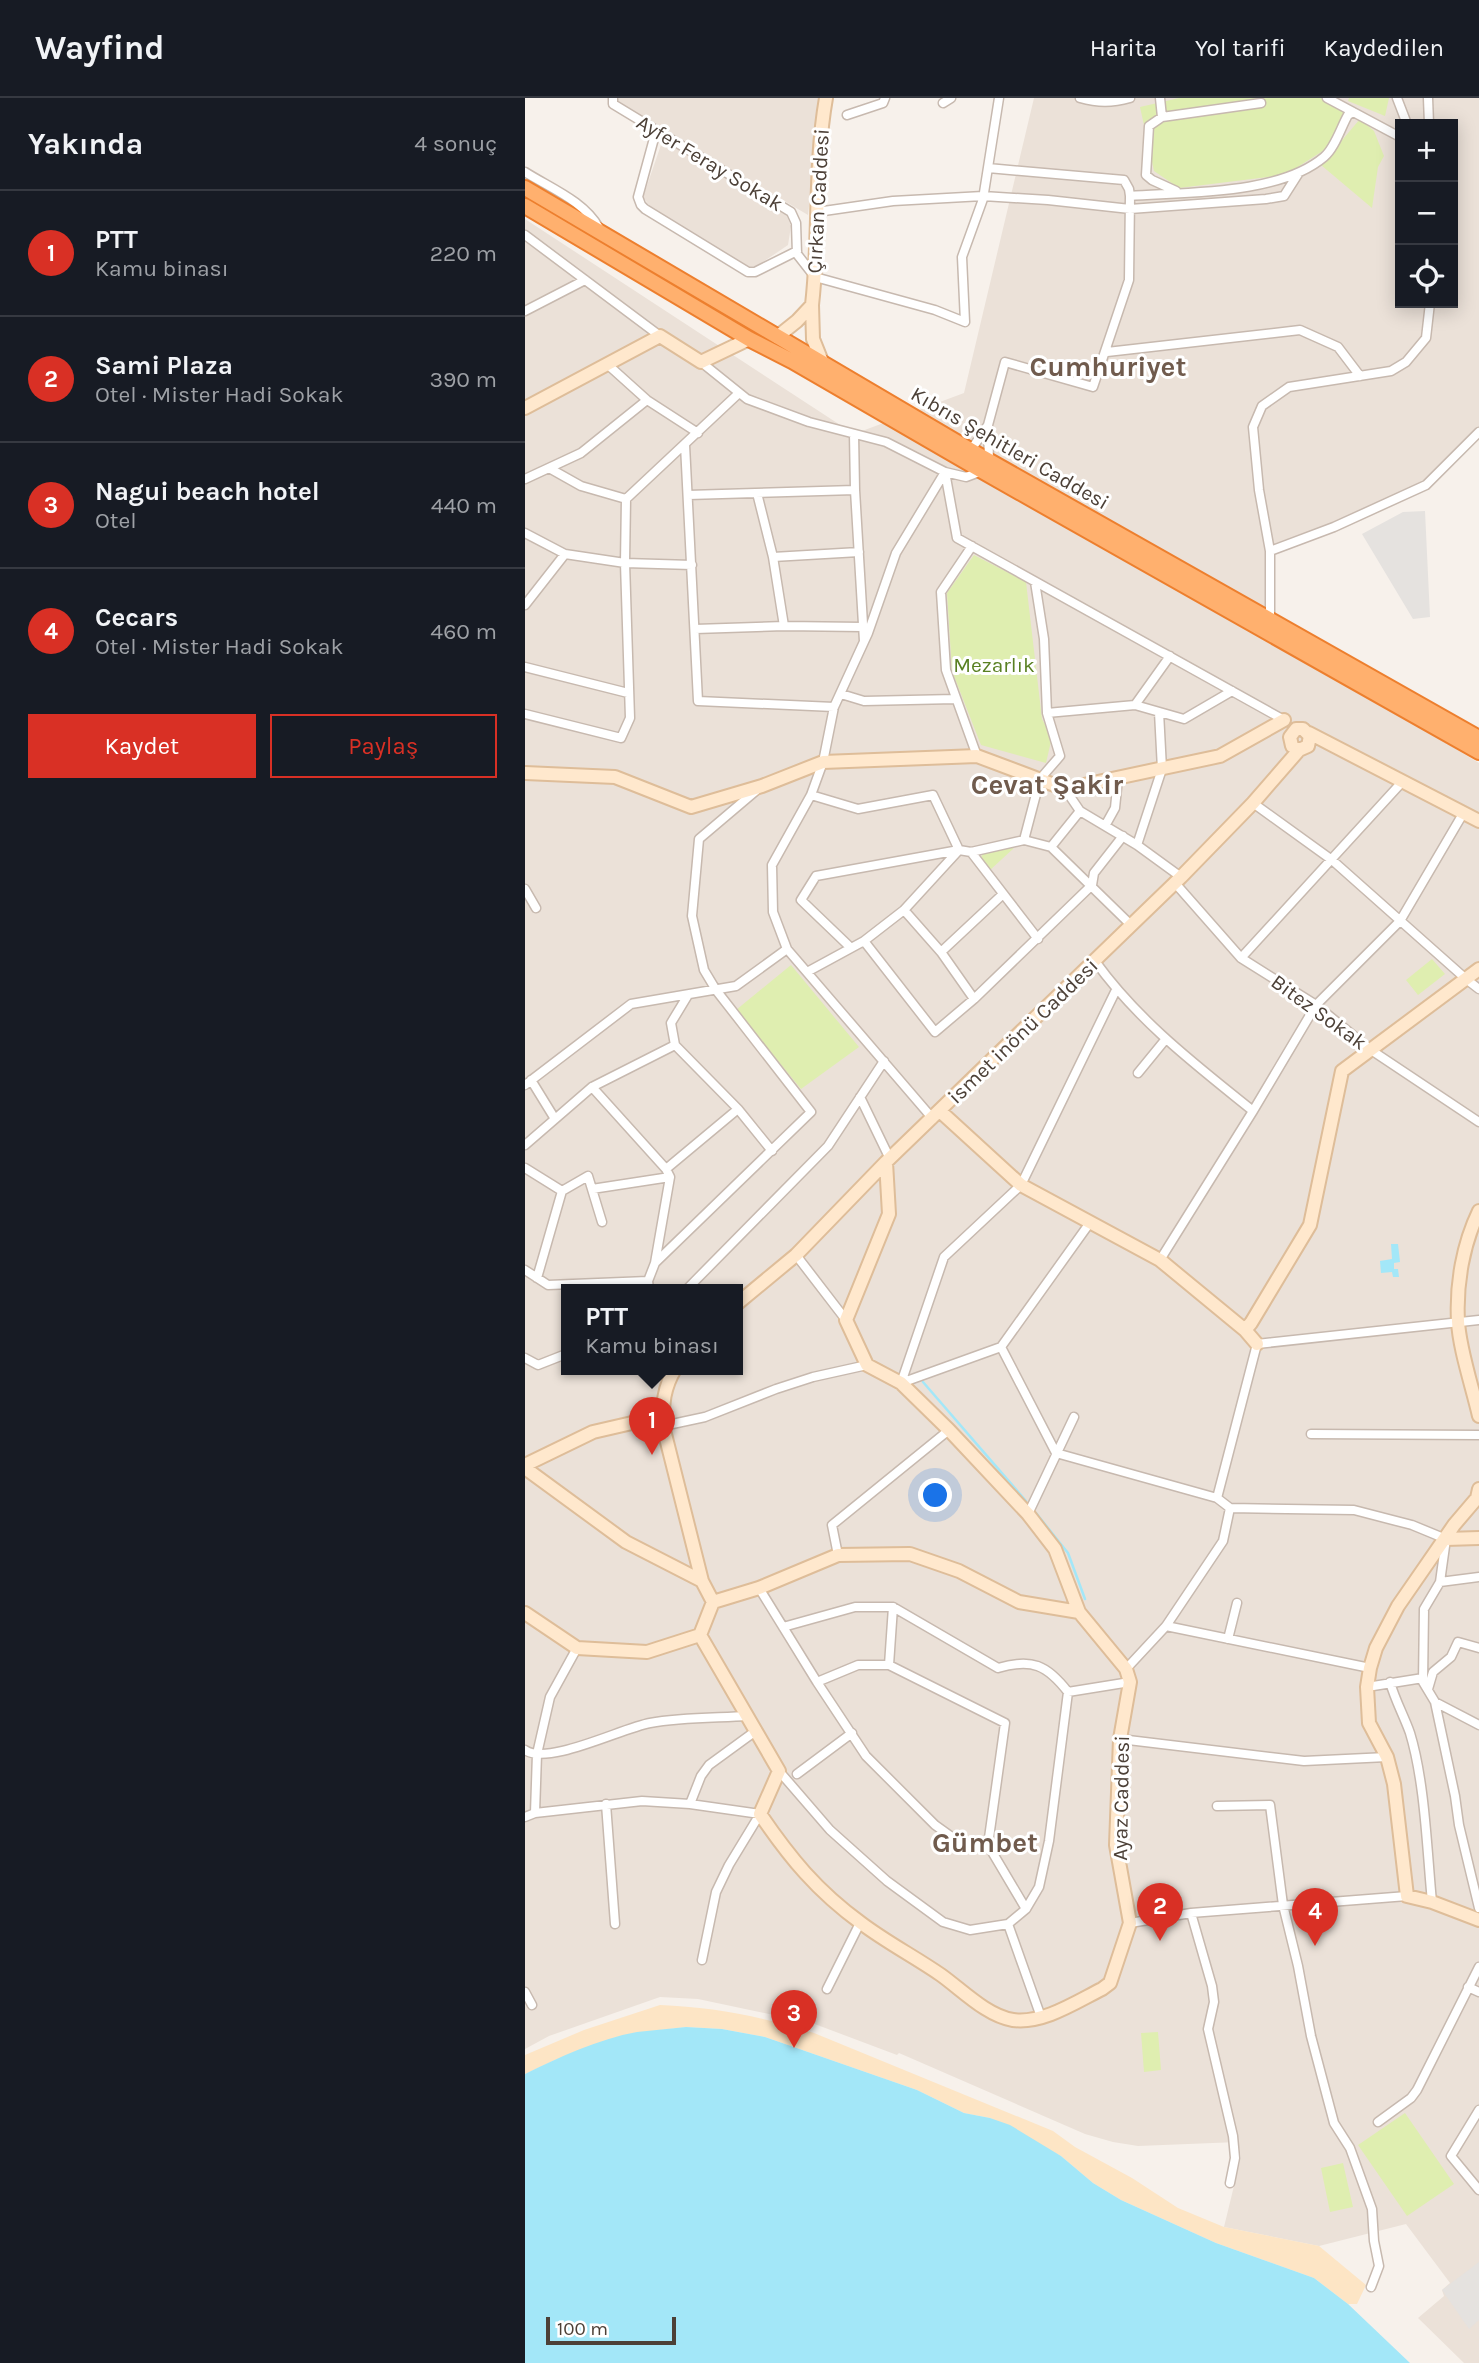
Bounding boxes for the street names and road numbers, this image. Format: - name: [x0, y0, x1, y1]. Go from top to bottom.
- street label: Ayfer Feray Sokak: [633, 110, 788, 216]
- street label: Çırkan Caddesi: [802, 128, 834, 274]
- street label: Kıbrıs Şehitleri Caddesi: [907, 381, 1113, 515]
- street label: ismet inönü Caddesi: [943, 953, 1103, 1109]
- street label: Bitez Sokak: [1267, 969, 1372, 1055]
- street label: Ayaz Caddesi: [1108, 1735, 1134, 1861]

